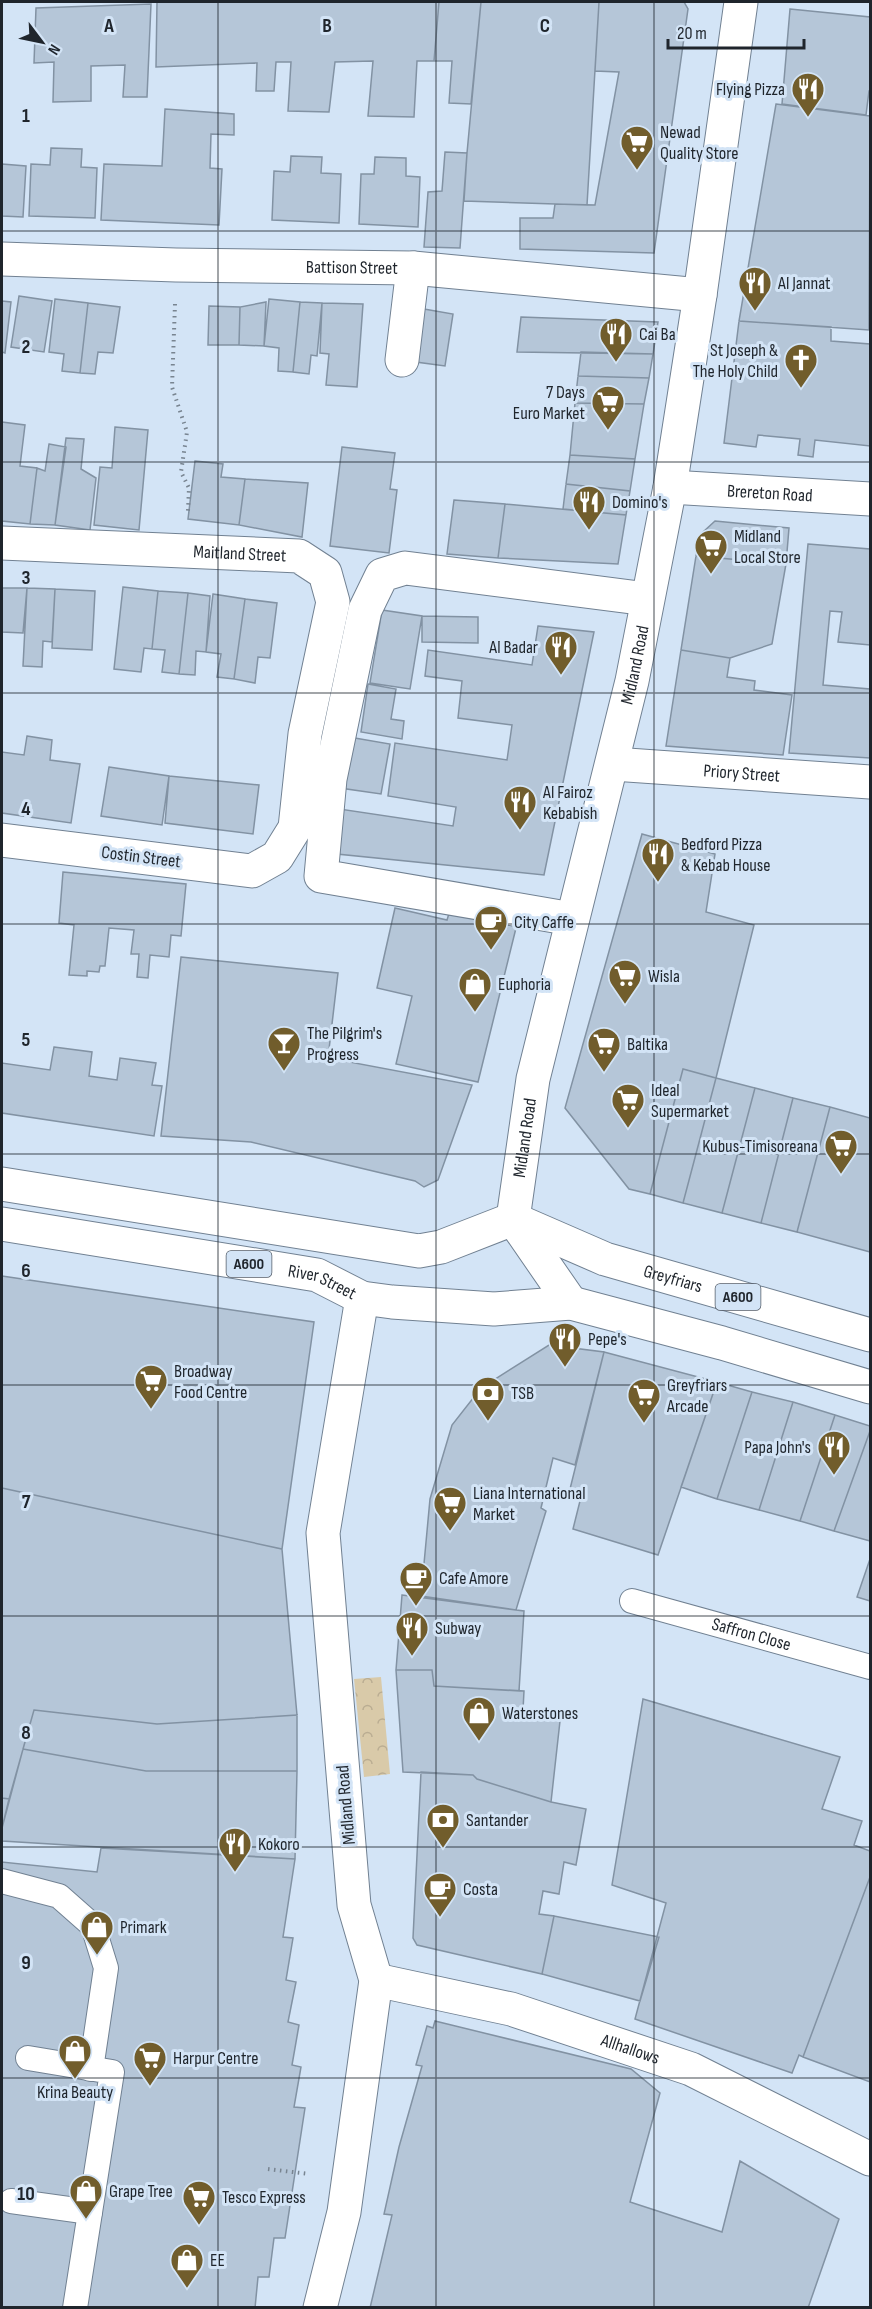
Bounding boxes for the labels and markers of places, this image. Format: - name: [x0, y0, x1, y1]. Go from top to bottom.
- restaurant icon: Flying Pizza: [790, 71, 826, 118]
- place label: Flying Pizza: [716, 79, 785, 100]
- place label: Newad Quality Store: [660, 122, 738, 164]
- supermarket icon: Newad Quality Store: [619, 124, 655, 171]
- restaurant icon: Al Jannat: [737, 265, 773, 312]
- place label: Al Jannat: [777, 273, 831, 294]
- restaurant icon: Cai Ba: [598, 316, 634, 363]
- place label: Cai Ba: [639, 324, 676, 345]
- place label: St Joseph & The Holy Child: [693, 340, 778, 382]
- church icon: St Joseph & The Holy Child: [783, 342, 819, 389]
- place label: 7 Days Euro Market: [513, 382, 586, 424]
- supermarket icon: 7 Days Euro Market: [590, 384, 626, 431]
- restaurant icon: Domino's: [571, 484, 607, 531]
- place label: Domino's: [612, 492, 668, 513]
- place label: Midland Local Store: [734, 526, 801, 568]
- supermarket icon: Midland Local Store: [693, 528, 729, 575]
- restaurant icon: Al Badar: [543, 629, 579, 676]
- place label: Al Badar: [488, 637, 538, 658]
- place label: Al Fairoz Kebabish: [542, 782, 597, 824]
- restaurant icon: Al Fairoz Kebabish: [502, 784, 538, 831]
- place label: Bedford Pizza & Kebab House: [681, 834, 771, 876]
- restaurant icon: Bedford Pizza & Kebab House: [640, 836, 676, 883]
- cafe icon: City Caffe: [473, 904, 509, 951]
- place label: City Caffe: [514, 912, 574, 933]
- supermarket icon: Wisla: [607, 958, 643, 1005]
- shop icon: Euphoria: [457, 966, 493, 1013]
- place label: Wisla: [648, 966, 680, 987]
- place label: Euphoria: [498, 974, 551, 995]
- place label: The Pilgrim's Progress: [307, 1023, 382, 1065]
- bar icon: The Pilgrim's Progress: [266, 1025, 302, 1072]
- supermarket icon: Baltika: [586, 1026, 622, 1073]
- place label: Baltika: [627, 1034, 668, 1055]
- place label: Ideal Supermarket: [651, 1080, 730, 1122]
- supermarket icon: Ideal Supermarket: [610, 1082, 646, 1129]
- supermarket icon: Kubus-Timisoreana: [823, 1128, 859, 1175]
- place label: Kubus-Timisoreana: [702, 1136, 818, 1157]
- restaurant icon: Pepe's: [547, 1321, 583, 1368]
- place label: Pepe's: [588, 1329, 627, 1350]
- place label: Broadway Food Centre: [174, 1361, 247, 1403]
- supermarket icon: Broadway Food Centre: [133, 1363, 169, 1410]
- bank icon: TSB: [470, 1375, 506, 1422]
- place label: Greyfriars Arcade: [666, 1375, 727, 1417]
- supermarket icon: Greyfriars Arcade: [626, 1377, 662, 1424]
- place label: TSB: [511, 1383, 534, 1404]
- restaurant icon: Papa John's: [816, 1429, 852, 1476]
- place label: Papa John's: [744, 1437, 811, 1458]
- place label: Liana International Market: [473, 1483, 586, 1525]
- supermarket icon: Liana International Market: [432, 1485, 468, 1532]
- cafe icon: Cafe Amore: [398, 1560, 434, 1607]
- place label: Cafe Amore: [439, 1568, 508, 1589]
- restaurant icon: Subway: [394, 1610, 430, 1657]
- place label: Subway: [435, 1618, 481, 1639]
- shop icon: Waterstones: [461, 1695, 497, 1742]
- place label: Waterstones: [502, 1703, 578, 1724]
- bank icon: Santander: [425, 1802, 461, 1849]
- place label: Santander: [466, 1810, 528, 1831]
- restaurant icon: Kokoro: [217, 1826, 253, 1873]
- place label: Kokoro: [258, 1834, 300, 1855]
- cafe icon: Costa: [422, 1871, 458, 1918]
- place label: Costa: [463, 1879, 498, 1900]
- shop icon: Primark: [79, 1909, 115, 1956]
- place label: Primark: [120, 1917, 167, 1938]
- shop icon: Krina Beauty: [57, 2033, 93, 2080]
- supermarket icon: Harpur Centre: [132, 2040, 168, 2087]
- place label: Harpur Centre: [173, 2048, 258, 2069]
- place label: Krina Beauty: [37, 2082, 113, 2103]
- shop icon: Grape Tree: [68, 2173, 104, 2220]
- supermarket icon: Tesco Express: [181, 2179, 217, 2226]
- place label: Grape Tree: [109, 2181, 173, 2202]
- place label: Tesco Express: [222, 2187, 306, 2208]
- shop icon: EE: [169, 2242, 205, 2289]
- place label: EE: [210, 2250, 225, 2271]

